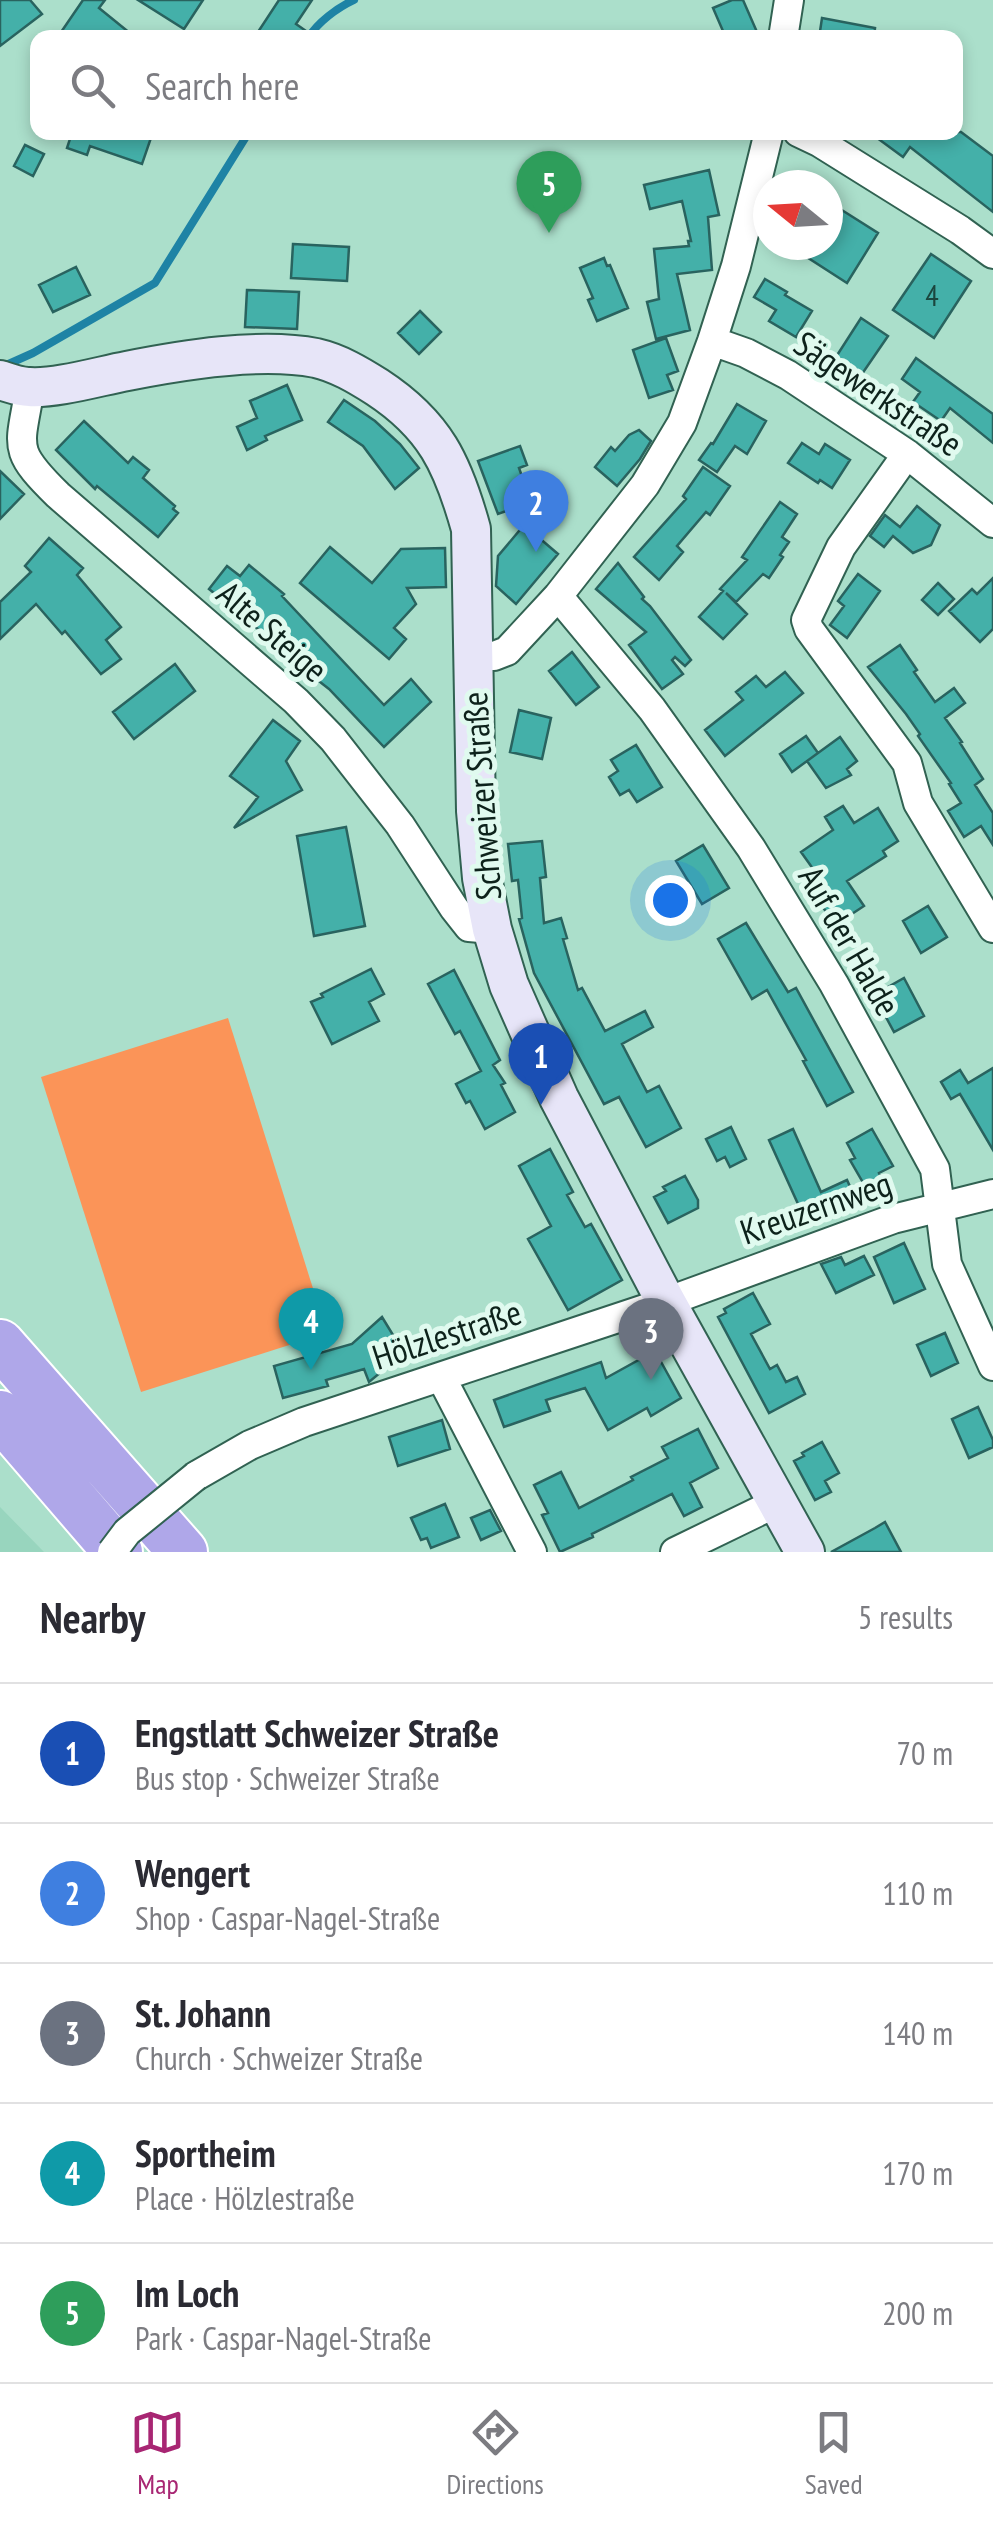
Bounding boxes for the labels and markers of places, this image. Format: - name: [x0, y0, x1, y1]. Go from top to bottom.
- pin: 5: [516, 150, 582, 233]
- pin: 2: [504, 470, 568, 552]
- pin: 1: [508, 1022, 574, 1105]
- pin: 4: [278, 1288, 344, 1370]
- pin: 3: [618, 1298, 684, 1380]

